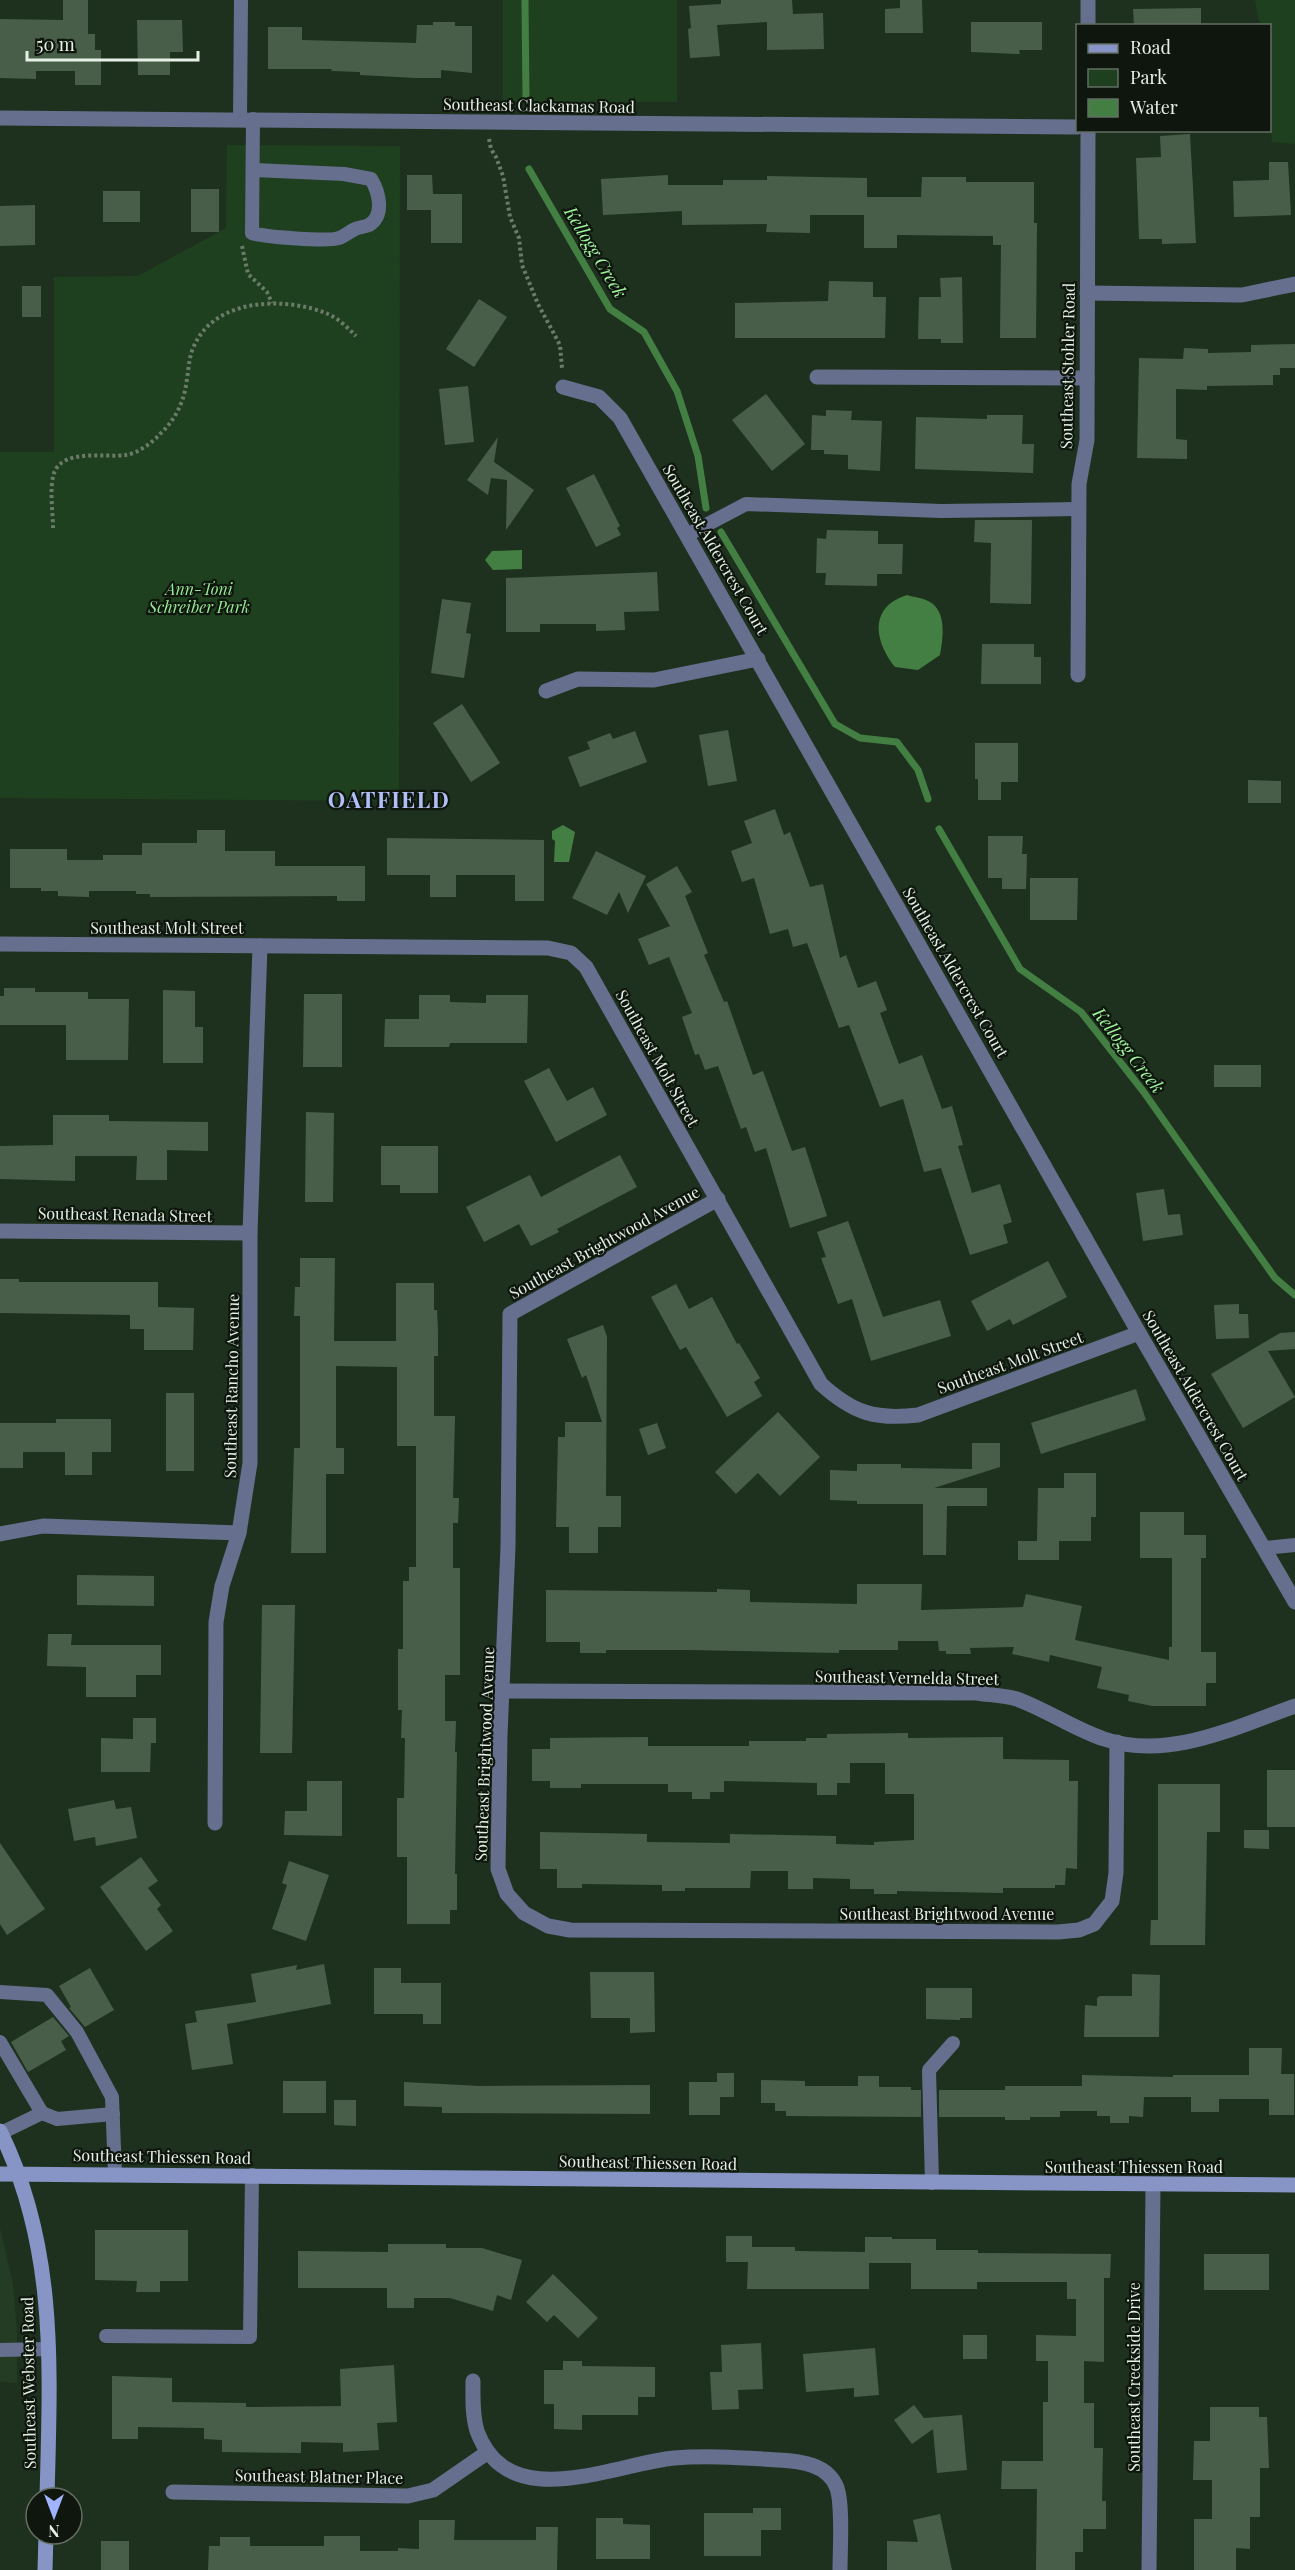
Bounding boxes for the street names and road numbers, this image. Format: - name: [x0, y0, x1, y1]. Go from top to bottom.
- street label: Southeast Clackamas Road: [443, 93, 635, 117]
- street label: Southeast Stohler Road: [1055, 283, 1079, 449]
- street label: Southeast Aldercrest Court: [659, 460, 774, 638]
- street label: Southeast Aldercrest Court: [899, 883, 1014, 1061]
- street label: Southeast Molt Street: [90, 917, 244, 938]
- street label: Southeast Molt Street: [612, 986, 705, 1131]
- street label: Southeast Brightwood Avenue: [505, 1181, 703, 1303]
- street label: Southeast Renada Street: [38, 1202, 213, 1226]
- street label: Southeast Rancho Avenue: [219, 1294, 243, 1478]
- street label: Southeast Aldercrest Court: [1139, 1306, 1254, 1484]
- street label: Southeast Molt Street: [934, 1326, 1086, 1398]
- street label: Southeast Brightwood Avenue: [470, 1646, 498, 1862]
- street label: Southeast Vernelda Street: [815, 1665, 1000, 1689]
- street label: Southeast Brightwood Avenue: [840, 1903, 1054, 1924]
- street label: Southeast Thiessen Road: [73, 2144, 251, 2168]
- street label: Southeast Thiessen Road: [559, 2150, 737, 2174]
- street label: Southeast Thiessen Road: [1045, 2156, 1223, 2177]
- street label: Southeast Creekside Drive: [1123, 2282, 1144, 2472]
- street label: Southeast Webster Road: [16, 2297, 40, 2469]
- street label: Southeast Blatner Place: [235, 2464, 403, 2488]

